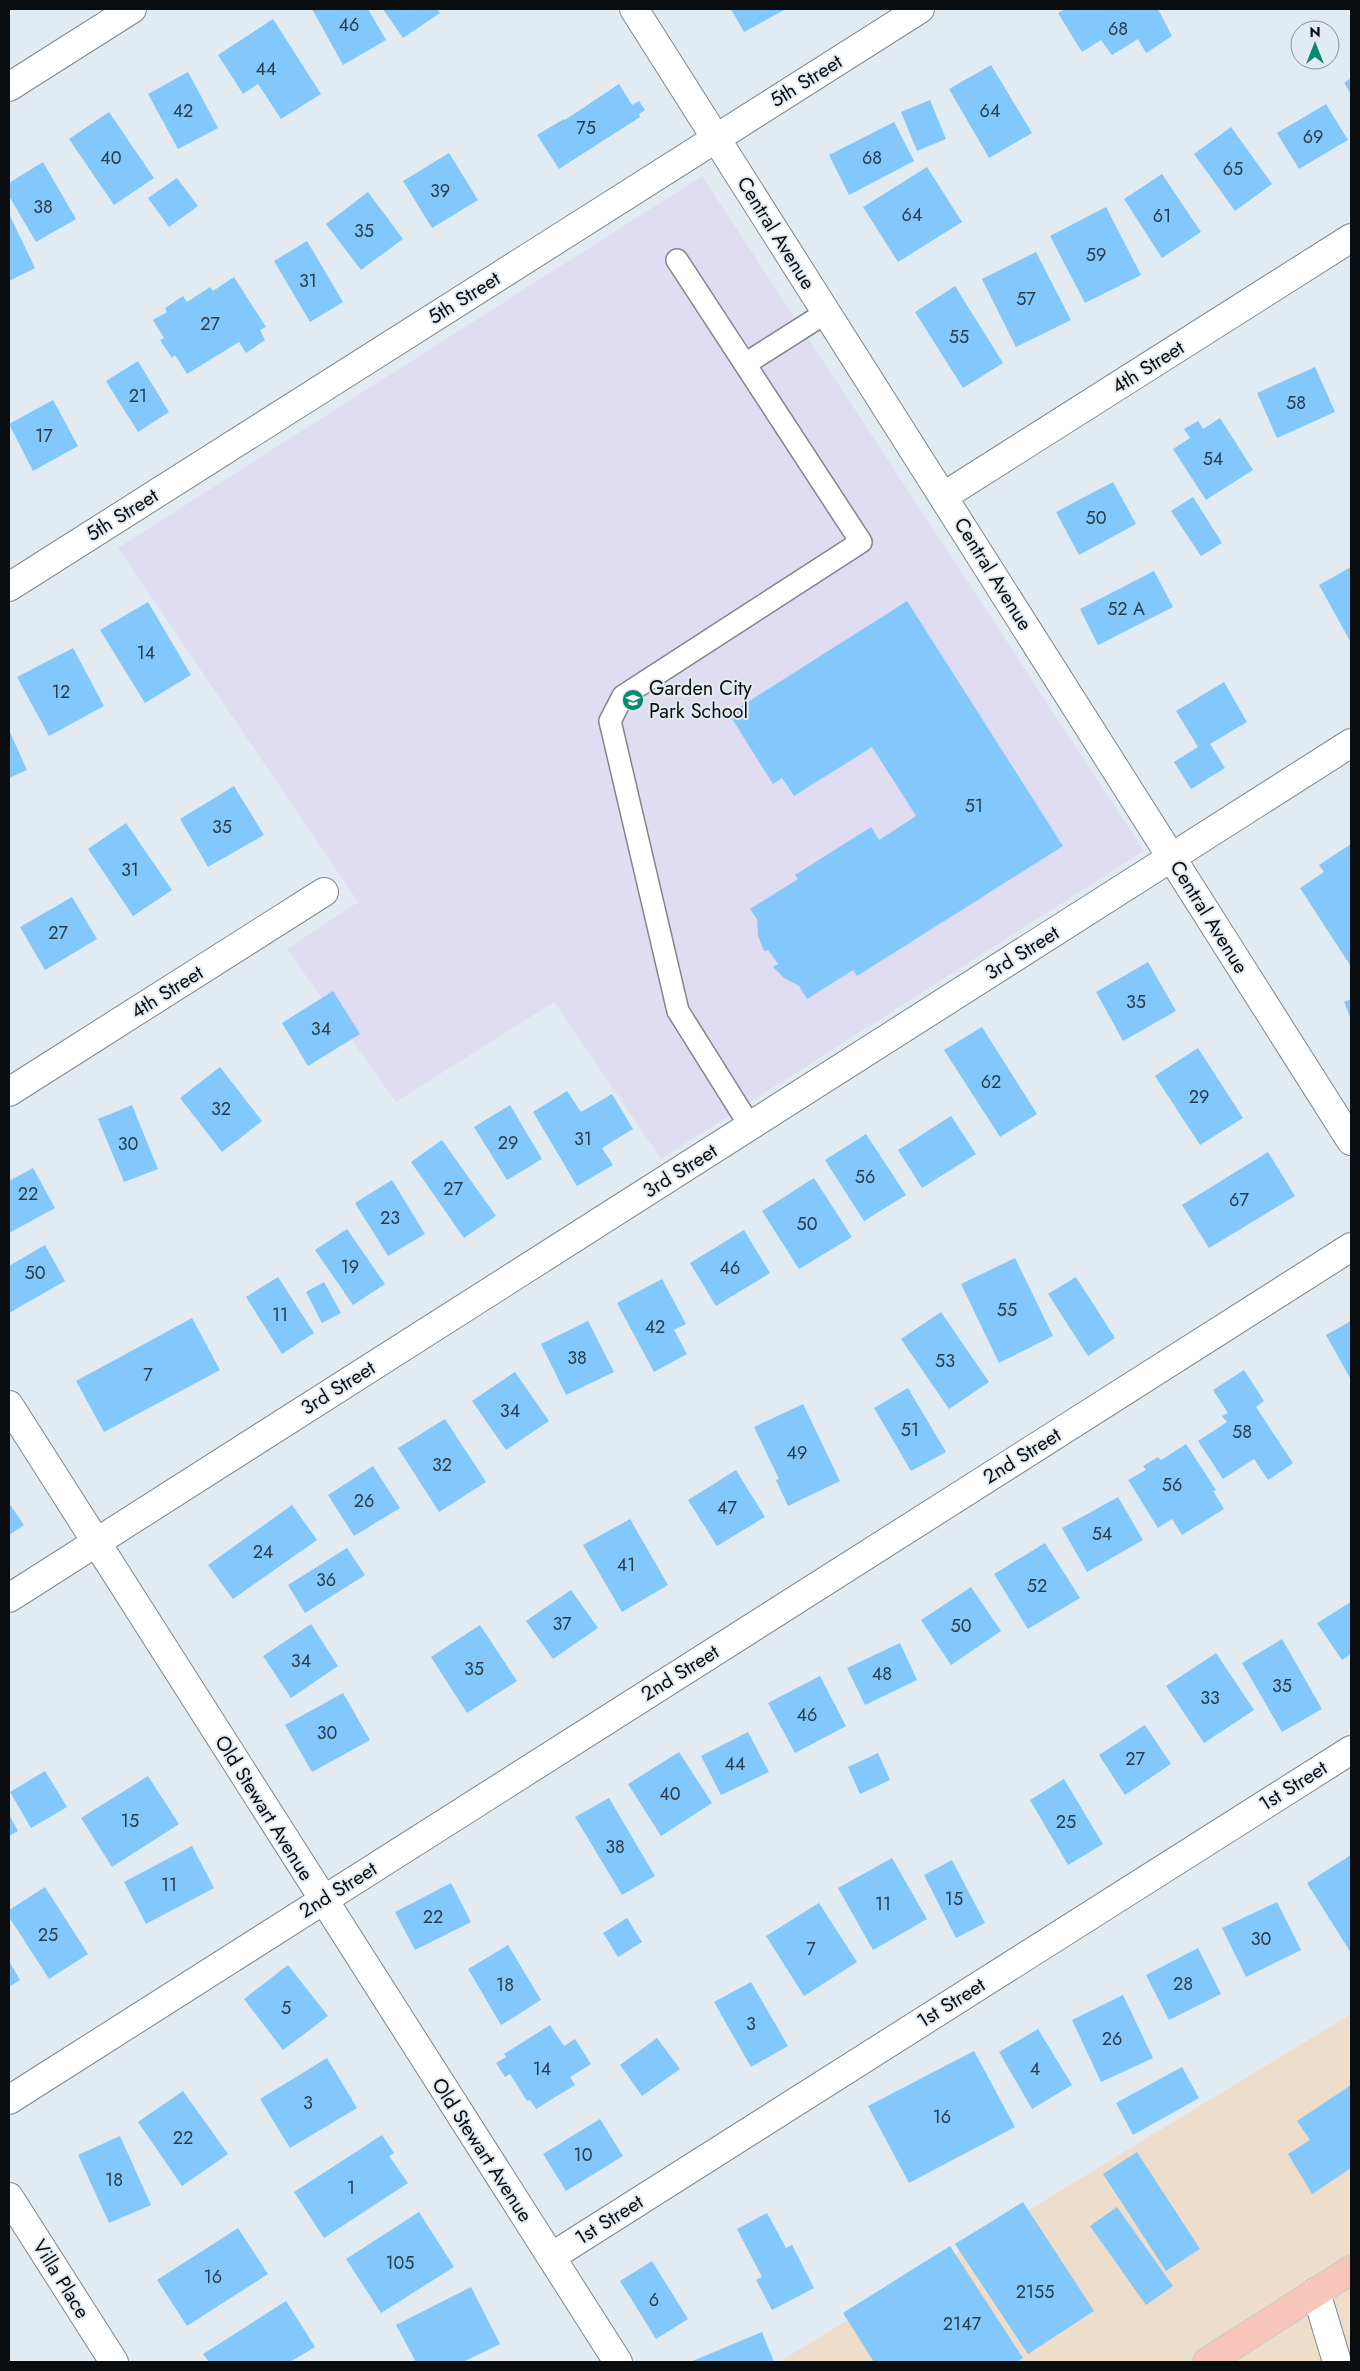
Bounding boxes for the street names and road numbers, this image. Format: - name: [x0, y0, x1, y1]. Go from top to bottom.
- street label: 5th Street: [764, 47, 848, 115]
- street label: Central Avenue: [730, 171, 822, 295]
- street label: 5th Street: [422, 264, 506, 332]
- street label: 4th Street: [1106, 333, 1190, 401]
- street label: 5th Street: [80, 481, 164, 549]
- street label: Central Avenue: [947, 512, 1039, 636]
- street label: Central Avenue: [1163, 855, 1255, 979]
- street label: 3rd Street: [979, 919, 1065, 987]
- street label: 4th Street: [125, 958, 209, 1026]
- street label: 3rd Street: [637, 1137, 723, 1205]
- street label: 3rd Street: [295, 1354, 381, 1422]
- street label: 2nd Street: [977, 1421, 1067, 1491]
- street label: 2nd Street: [635, 1638, 725, 1708]
- street label: Old Stewart Avenue: [208, 1730, 320, 1886]
- street label: 1st Street: [1253, 1754, 1333, 1818]
- street label: 2nd Street: [293, 1855, 383, 1925]
- street label: 1st Street: [911, 1971, 991, 2035]
- street label: Old Stewart Avenue: [424, 2072, 540, 2228]
- street label: 1st Street: [569, 2188, 649, 2252]
- street label: Villa Place: [25, 2234, 97, 2324]

